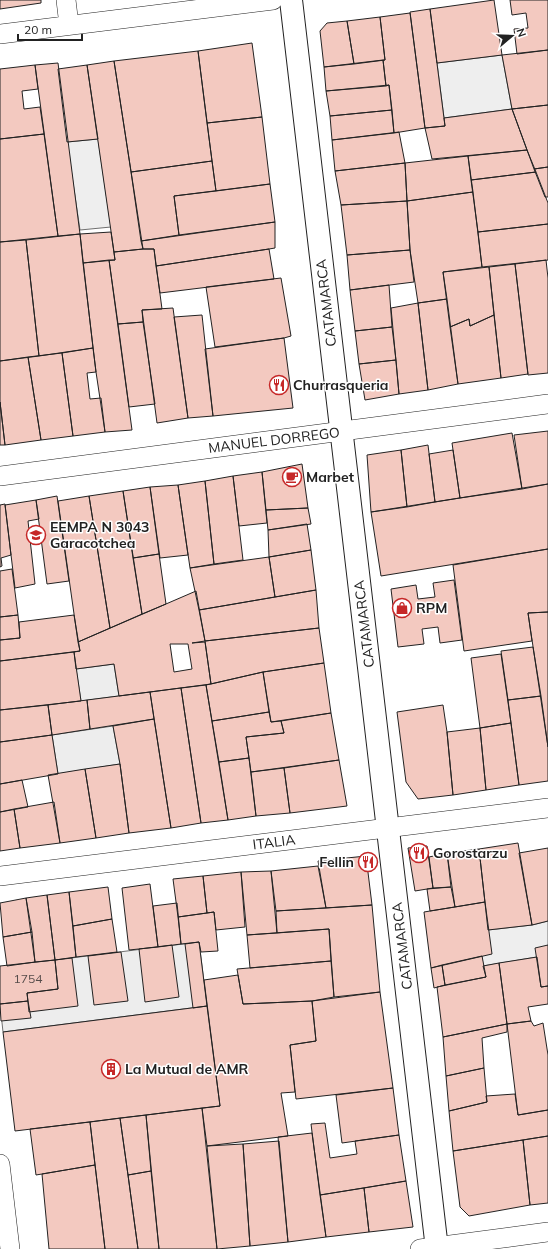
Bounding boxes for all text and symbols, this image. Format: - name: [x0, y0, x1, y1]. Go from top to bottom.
- scale bar: [18, 16, 82, 42]
- north arrow: [492, 16, 532, 56]
- text: 20 m: [24, 22, 52, 37]
- text: N: [513, 27, 529, 39]
- street label: CATAMARCA: [312, 258, 340, 348]
- restaurant icon: Churrasqueria: [268, 374, 290, 396]
- place label: Churrasqueria: [293, 376, 389, 394]
- street label: MANUEL DORREGO: [207, 423, 341, 457]
- cafe icon: Marbet: [281, 466, 303, 488]
- place label: Marbet: [306, 468, 355, 486]
- place label: EEMPA N 3043 Garacotchea: [50, 518, 149, 552]
- school or university icon: EEMPA N 3043 Garacotchea: [25, 524, 47, 546]
- street label: CATAMARCA: [350, 579, 378, 669]
- shop icon: RPM: [391, 597, 413, 619]
- place label: RPM: [416, 599, 447, 617]
- street label: ITALIA: [252, 830, 297, 854]
- restaurant icon: Gorostarzu: [408, 842, 430, 864]
- place label: Gorostarzu: [433, 844, 508, 862]
- restaurant icon: Fellin: [357, 851, 379, 873]
- place label: Fellin: [319, 853, 354, 871]
- street label: CATAMARCA: [388, 901, 416, 991]
- house number: 1754: [14, 971, 42, 986]
- building icon: La Mutual de AMR: [100, 1058, 122, 1080]
- place label: La Mutual de AMR: [125, 1060, 249, 1078]

